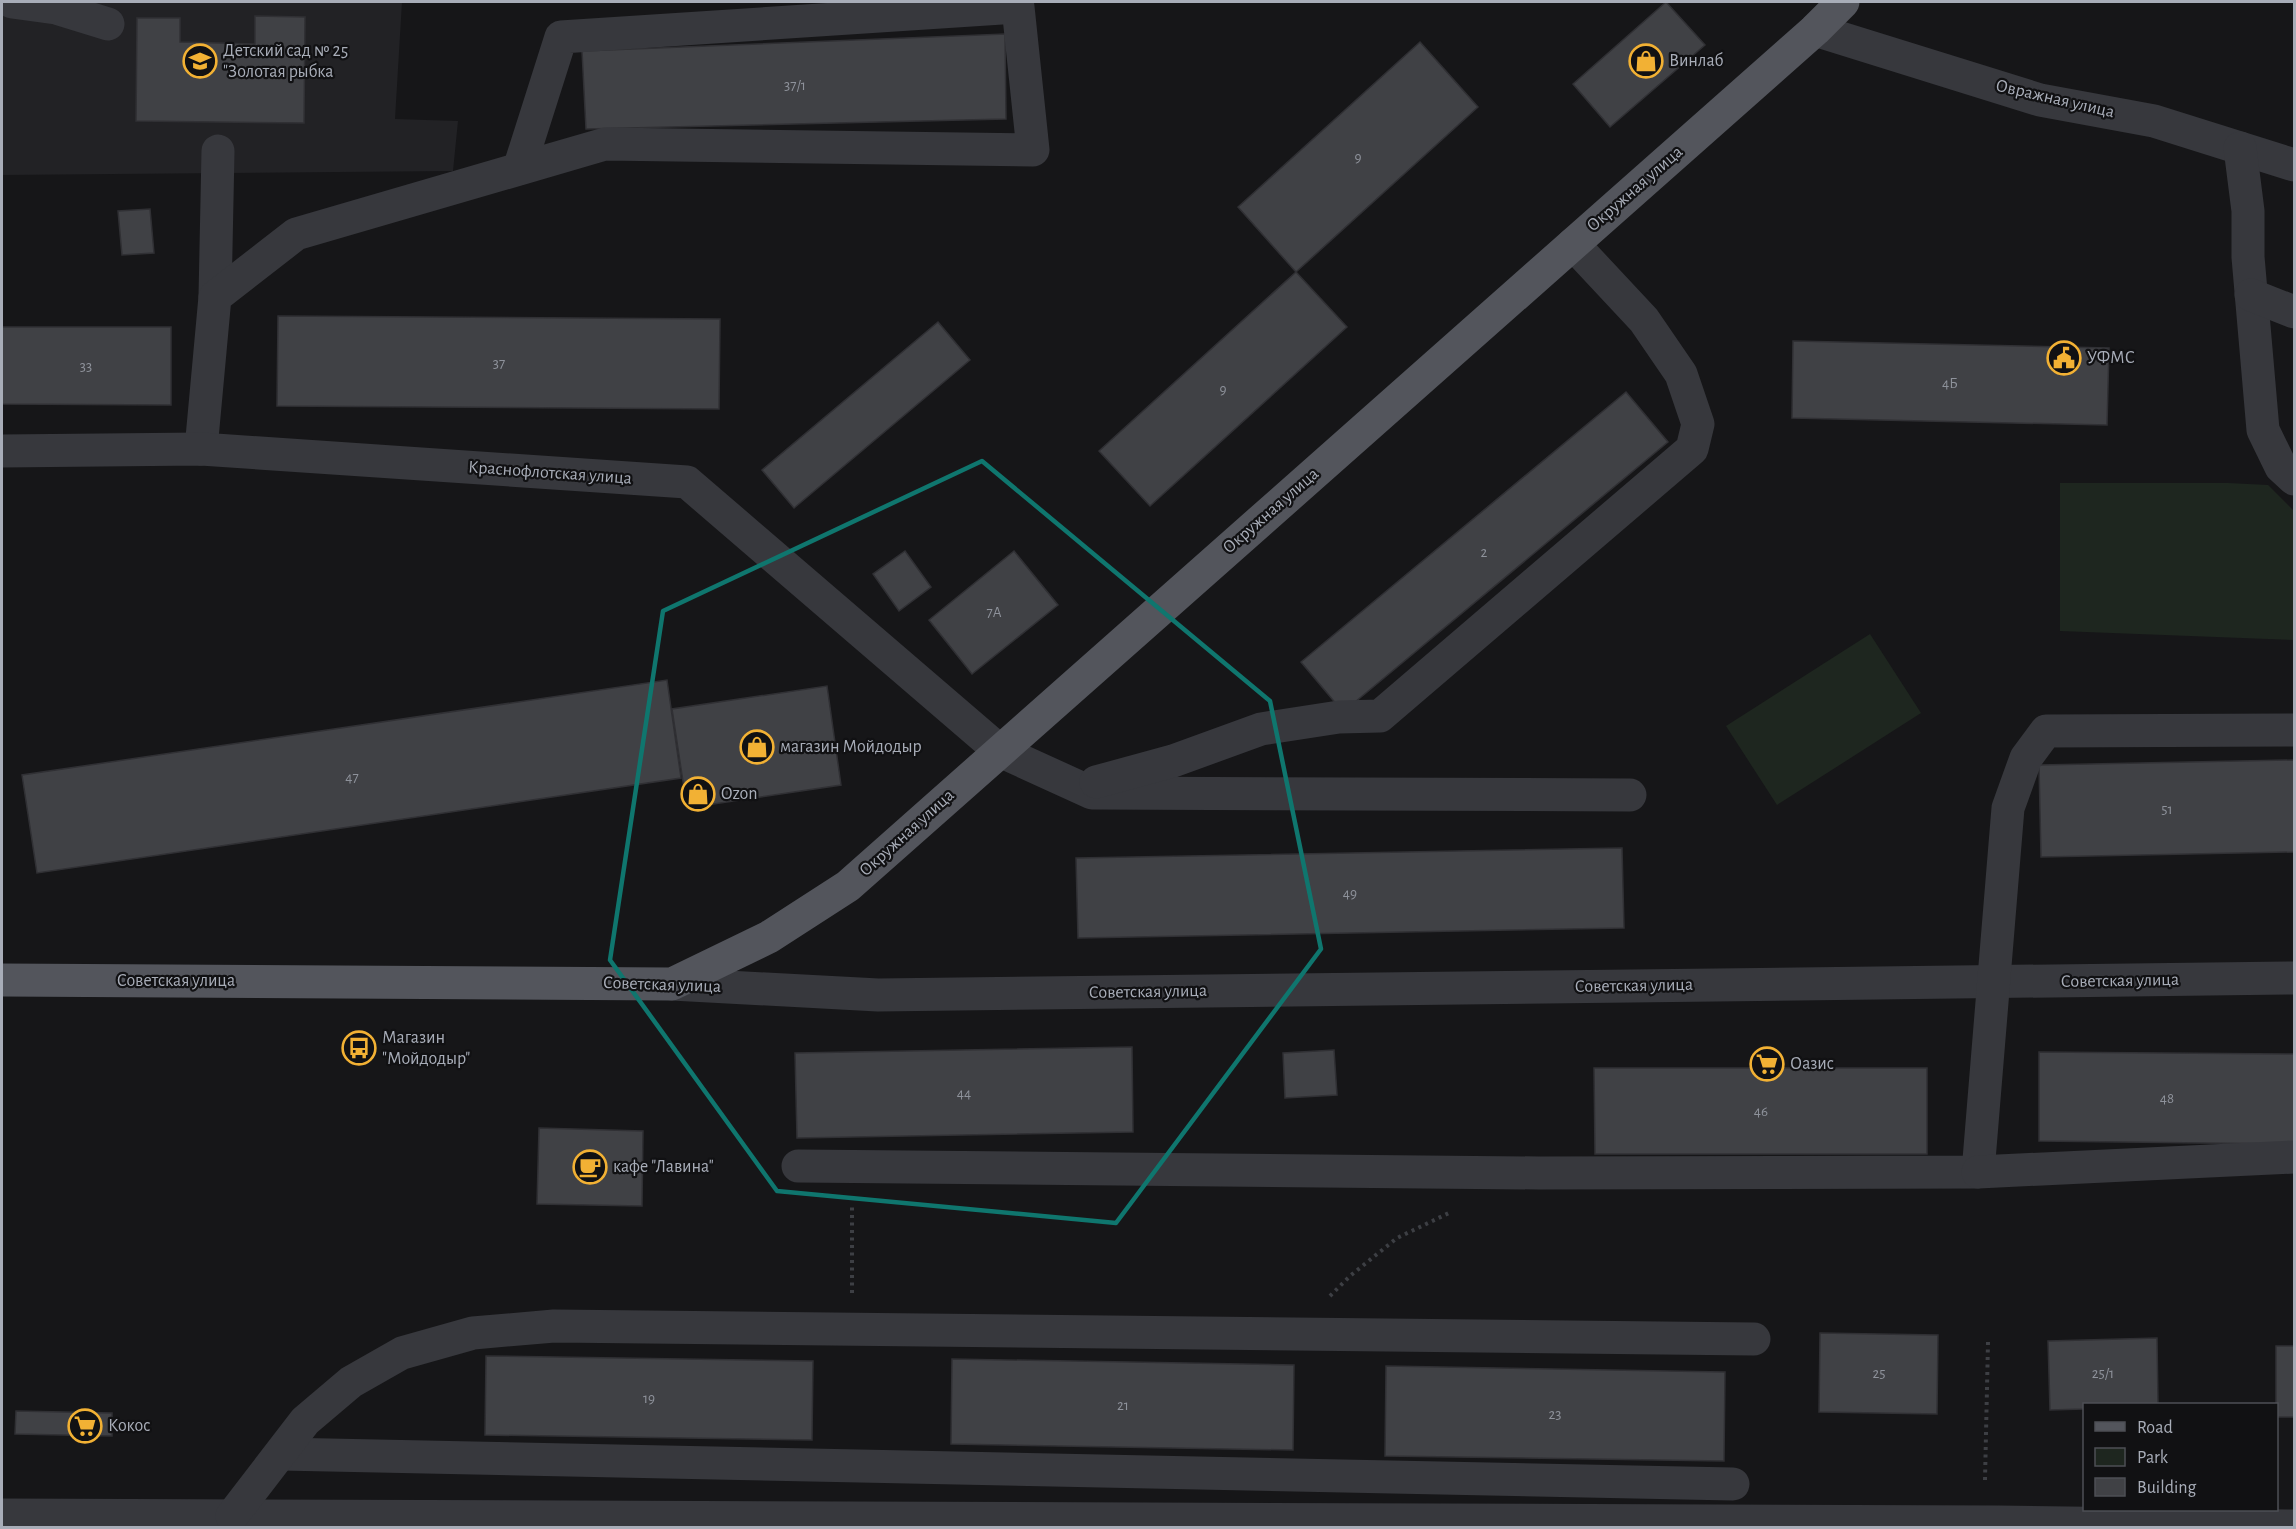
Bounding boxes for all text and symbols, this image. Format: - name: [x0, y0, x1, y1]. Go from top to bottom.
- place label: Детский сад № 25 "Золотая рыбка: [223, 42, 348, 81]
- school or university icon: Детский сад № 25 "Золотая рыбка: [182, 43, 218, 79]
- shop icon: Винлаб: [1628, 43, 1664, 79]
- place label: Винлаб: [1669, 51, 1723, 70]
- street label: Овражная улица: [1994, 77, 2116, 121]
- house number: 37/1: [784, 78, 806, 93]
- street label: Окружная улица: [1584, 143, 1686, 235]
- house number: 9: [1354, 150, 1362, 165]
- public building icon: УФМС: [2046, 340, 2082, 376]
- place label: УФМС: [2087, 349, 2135, 367]
- house number: 37: [493, 356, 505, 371]
- house number: 33: [80, 359, 92, 374]
- house number: 4Б: [1942, 376, 1958, 391]
- house number: 9: [1219, 382, 1227, 397]
- street label: Краснофлотская улица: [467, 458, 633, 488]
- street label: Окружная улица: [1220, 465, 1322, 557]
- house number: 2: [1481, 545, 1488, 560]
- house number: 7А: [986, 605, 1002, 620]
- shop icon: магазин Мойдодыр: [739, 729, 775, 765]
- place label: магазин Мойдодыр: [780, 738, 922, 756]
- house number: 47: [345, 770, 359, 785]
- shop icon: Ozon: [680, 776, 716, 812]
- place label: Ozon: [721, 785, 758, 803]
- street label: Окружная улица: [856, 786, 958, 880]
- house number: 51: [2161, 802, 2173, 817]
- house number: 49: [1343, 886, 1357, 901]
- street label: Советская улица: [2061, 971, 2179, 991]
- street label: Советская улица: [117, 972, 235, 990]
- street label: Советская улица: [602, 974, 722, 996]
- street label: Советская улица: [1575, 976, 1693, 996]
- street label: Советская улица: [1089, 982, 1207, 1002]
- place label: Магазин "Мойдодыр": [382, 1029, 470, 1068]
- bus stop icon: Магазин "Мойдодыр": [341, 1030, 377, 1066]
- supermarket icon: Оазис: [1749, 1046, 1785, 1082]
- place label: Оазис: [1790, 1055, 1834, 1073]
- house number: 44: [957, 1086, 971, 1101]
- house number: 48: [2160, 1091, 2174, 1106]
- house number: 46: [1754, 1104, 1768, 1119]
- cafe icon: кафе "Лавина": [572, 1149, 608, 1185]
- place label: кафе "Лавина": [613, 1158, 714, 1176]
- house number: 25: [1872, 1366, 1886, 1381]
- house number: 25/1: [2092, 1366, 2114, 1381]
- house number: 19: [643, 1391, 655, 1406]
- house number: 21: [1117, 1398, 1129, 1413]
- legend: [2083, 1403, 2278, 1511]
- house number: 23: [1548, 1407, 1562, 1422]
- supermarket icon: Кокос: [67, 1408, 103, 1444]
- place label: Кокос: [108, 1417, 151, 1435]
- text: Road: [2137, 1419, 2173, 1437]
- text: Park: [2137, 1449, 2169, 1467]
- text: Building: [2137, 1479, 2197, 1497]

